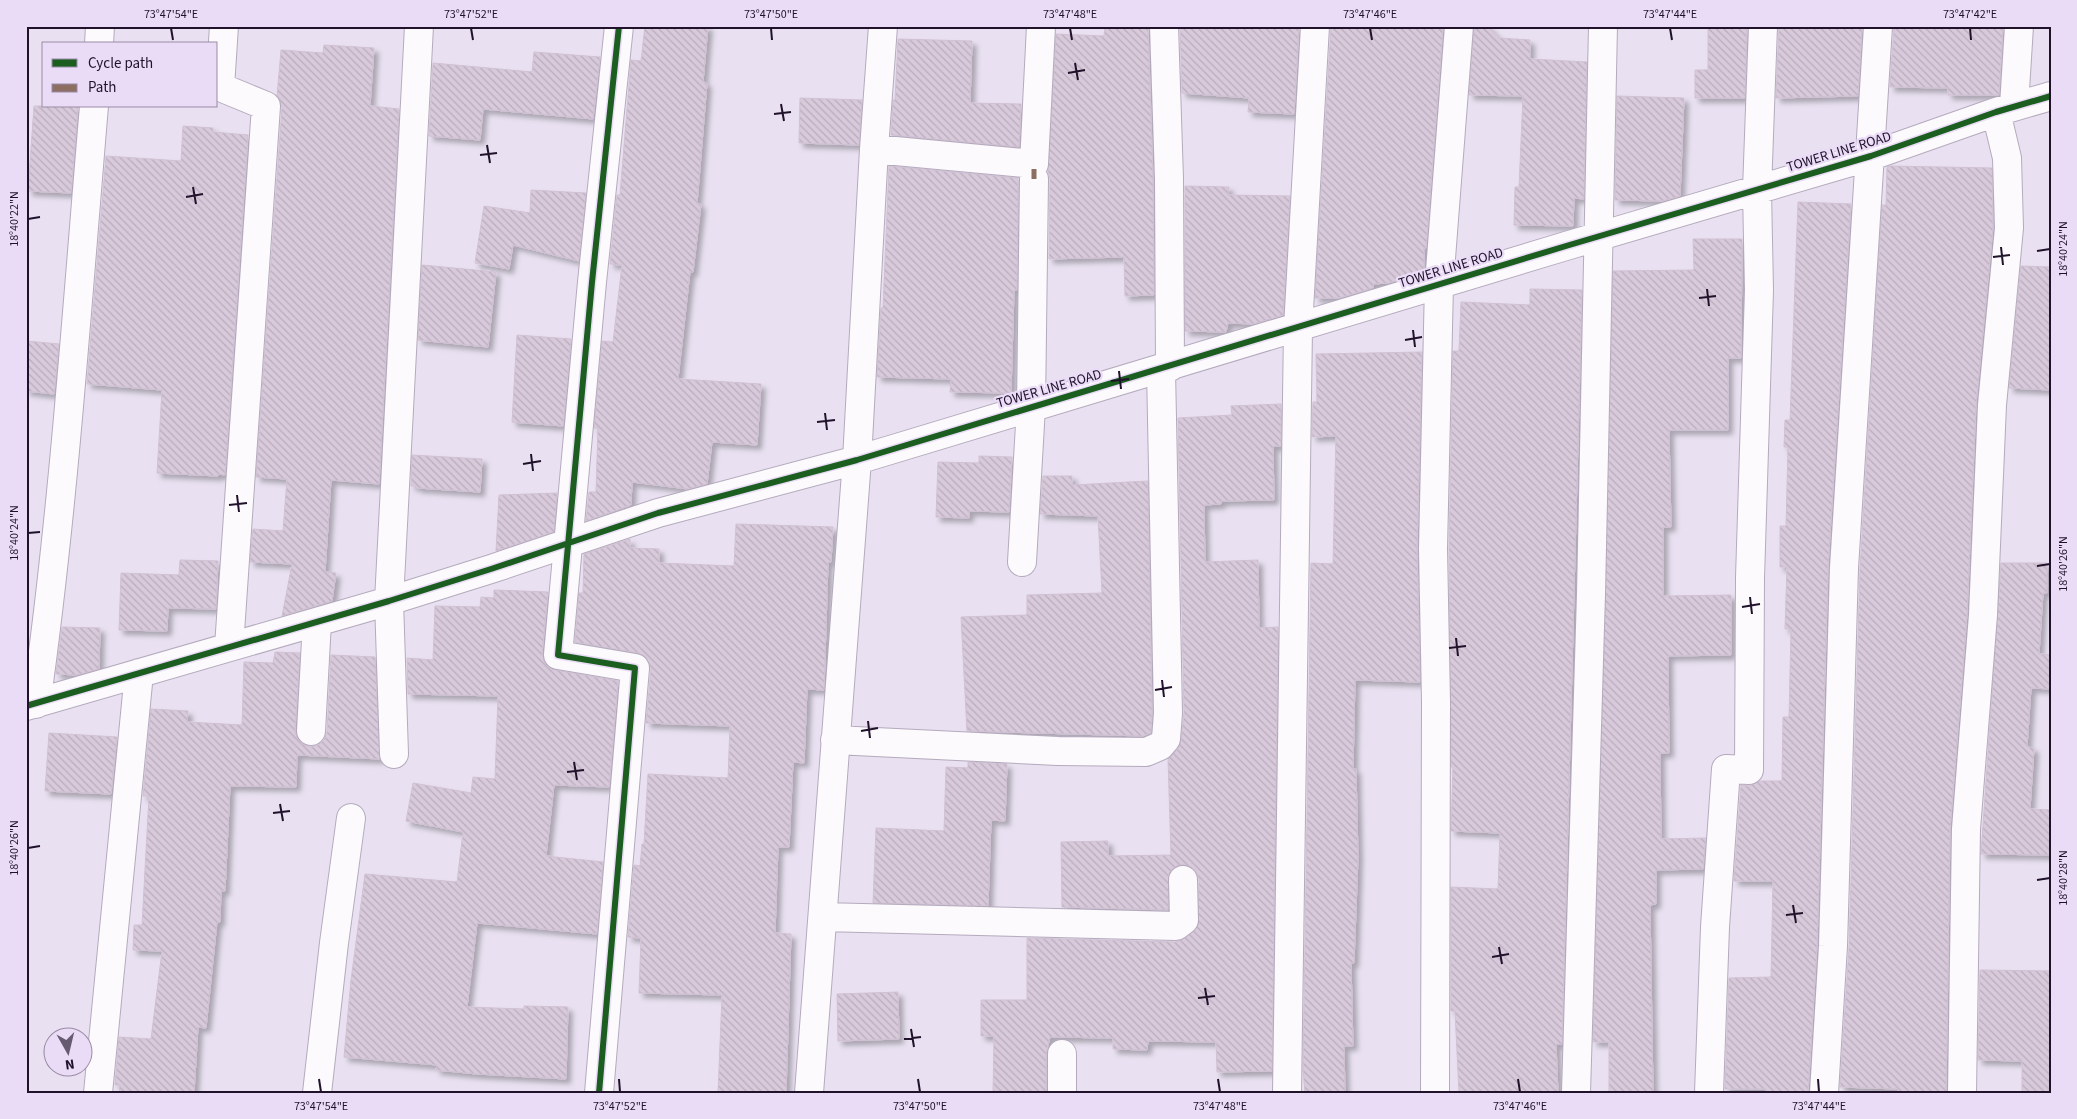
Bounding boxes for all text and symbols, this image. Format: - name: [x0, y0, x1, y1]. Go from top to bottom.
- text: 73°47'54"E: [144, 6, 198, 23]
- text: 73°47'52"E: [444, 6, 498, 23]
- text: 73°47'50"E: [744, 6, 798, 23]
- text: 73°47'48"E: [1043, 6, 1097, 23]
- text: 73°47'46"E: [1343, 6, 1397, 23]
- text: 73°47'44"E: [1643, 6, 1697, 23]
- text: 73°47'42"E: [1943, 6, 1997, 23]
- legend: [42, 42, 218, 108]
- text: Cycle path: [88, 53, 153, 74]
- text: Path: [88, 77, 116, 98]
- street label: TOWER LINE ROAD: [1784, 127, 1894, 177]
- text: 18°40'22"N: [6, 191, 23, 247]
- text: 18°40'24"N: [2055, 221, 2072, 277]
- street label: TOWER LINE ROAD: [1396, 243, 1506, 293]
- street label: TOWER LINE ROAD: [994, 364, 1104, 414]
- text: 18°40'24"N: [6, 505, 23, 561]
- text: 18°40'26"N: [2055, 536, 2072, 592]
- text: 18°40'26"N: [6, 820, 23, 876]
- text: 18°40'28"N: [2055, 850, 2072, 906]
- north arrow: [42, 1026, 92, 1076]
- text: N: [64, 1053, 76, 1074]
- text: 73°47'54"E: [294, 1098, 348, 1115]
- text: 73°47'52"E: [593, 1098, 647, 1115]
- text: 73°47'50"E: [893, 1098, 947, 1115]
- text: 73°47'48"E: [1193, 1098, 1247, 1115]
- text: 73°47'46"E: [1493, 1098, 1547, 1115]
- text: 73°47'44"E: [1792, 1098, 1846, 1115]

